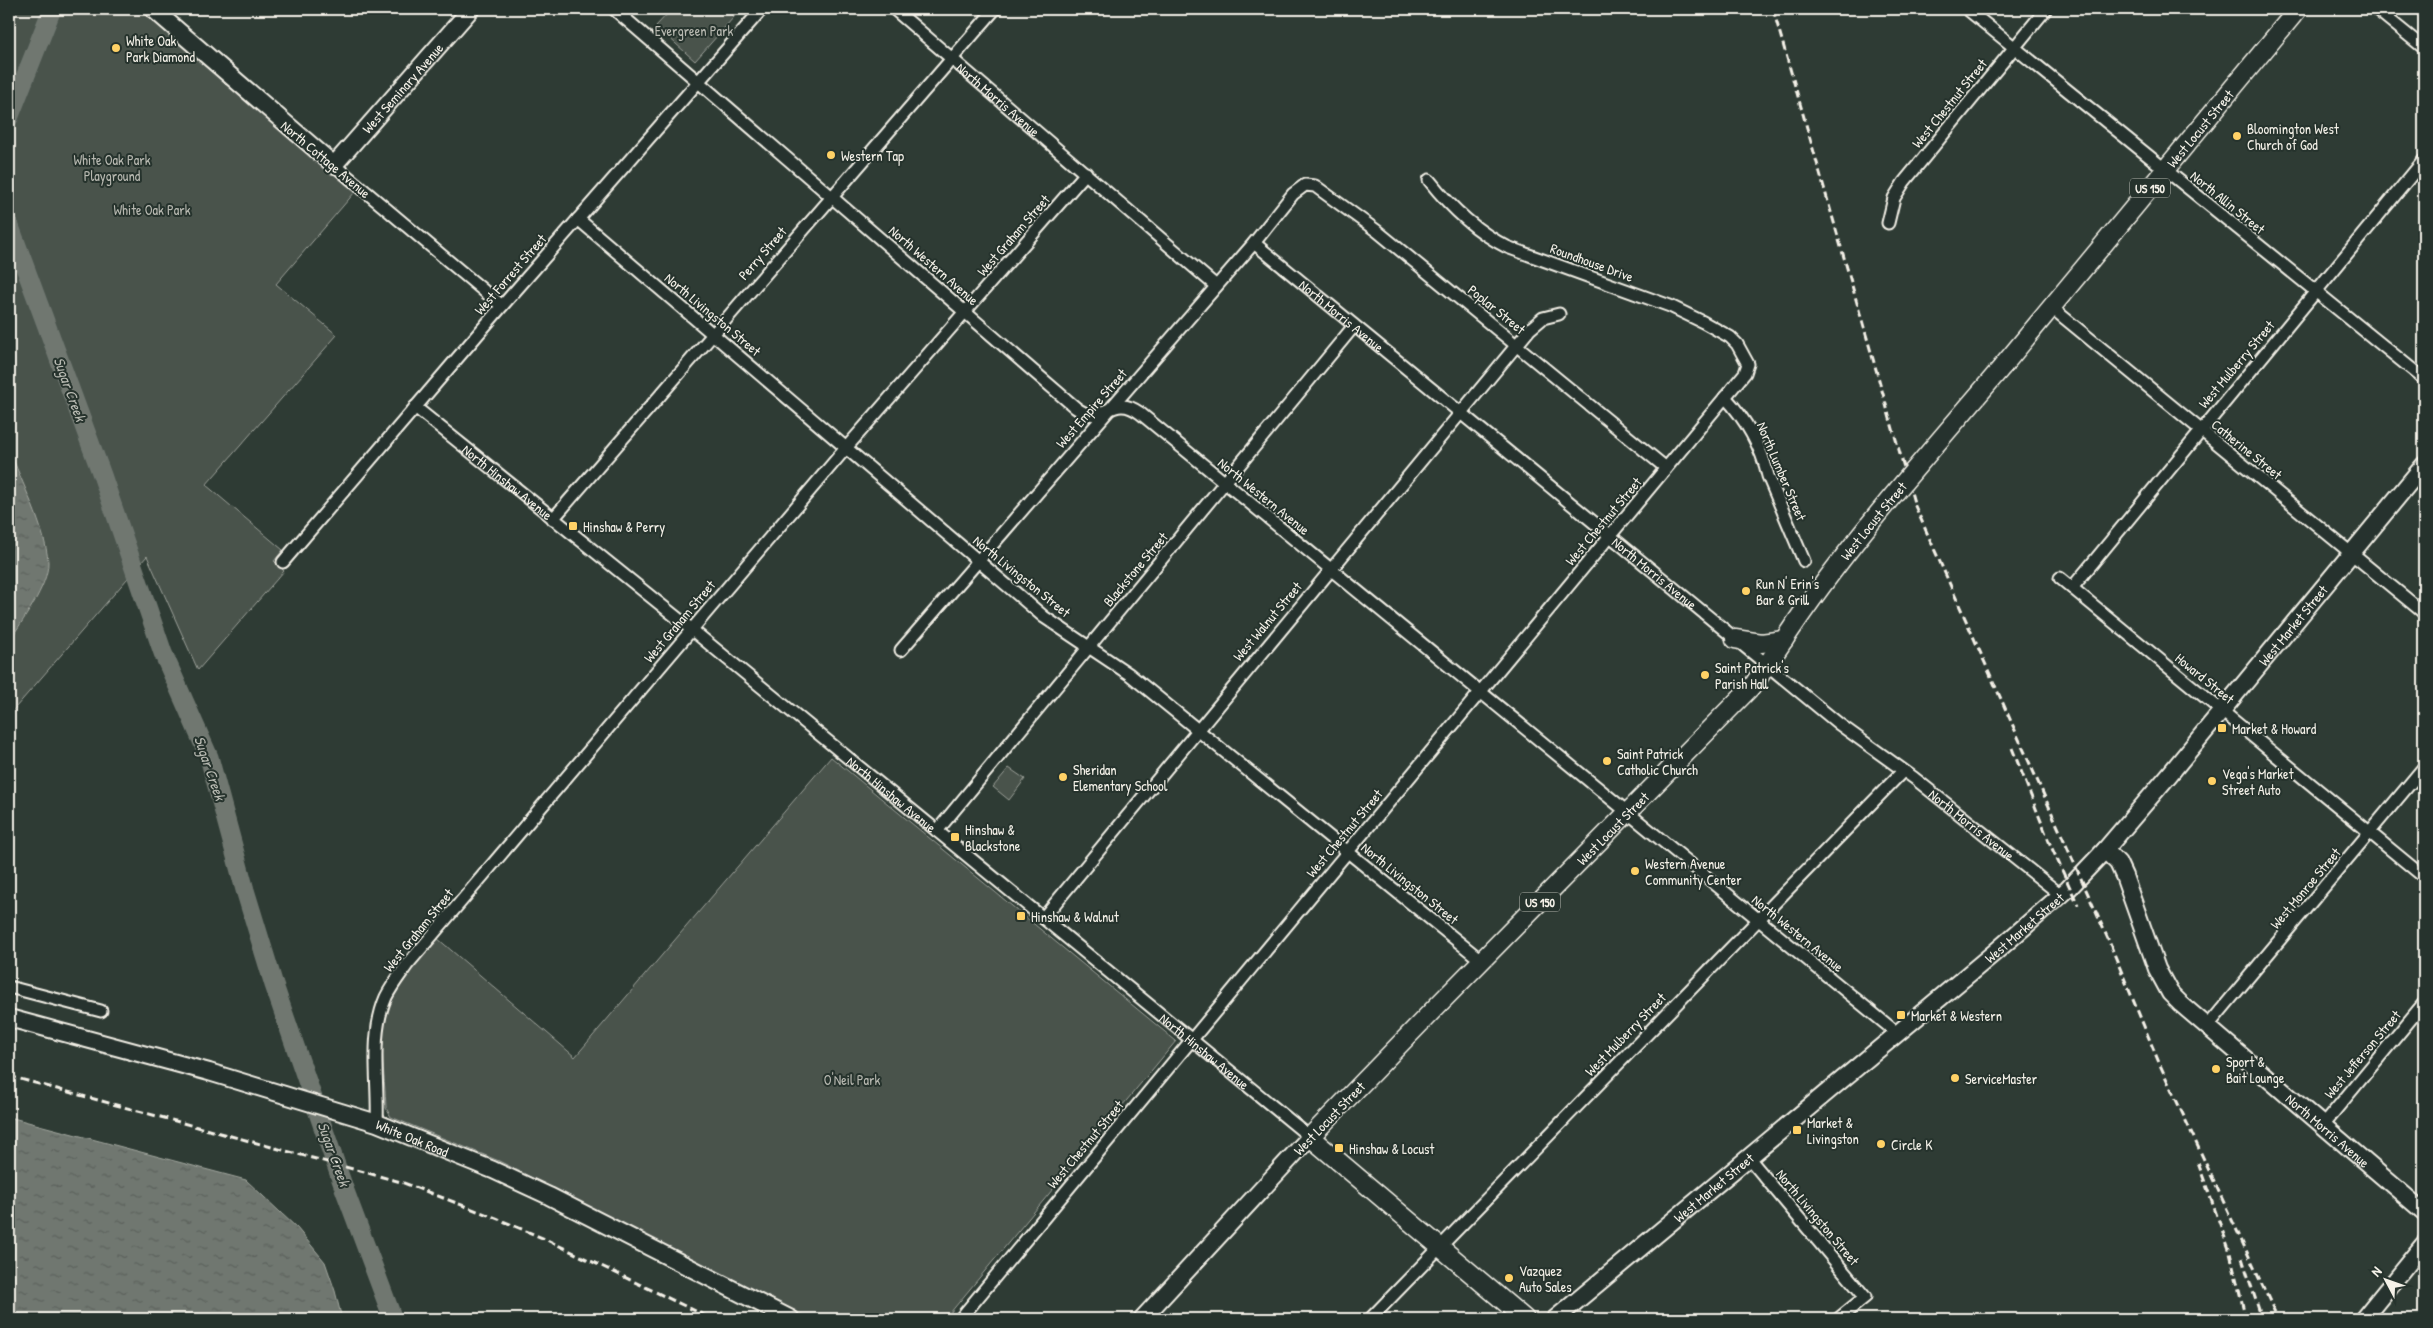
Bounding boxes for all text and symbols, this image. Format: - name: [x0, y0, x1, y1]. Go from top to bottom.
- park label: Evergreen Park: [655, 21, 733, 41]
- place label: White Oak Park Diamond: [126, 31, 195, 66]
- street label: West Seminary Avenue: [357, 38, 447, 137]
- marker: White Oak Park Diamond: [110, 42, 122, 54]
- street label: West Chestnut Street: [1907, 54, 1991, 152]
- street label: North Morris Avenue: [953, 58, 1045, 141]
- street label: West Locust Street: [2162, 85, 2237, 171]
- street label: North Cottage Avenue: [277, 116, 375, 203]
- place label: Bloomington West Church of God: [2247, 119, 2339, 154]
- marker: Bloomington West Church of God: [2231, 130, 2243, 142]
- place label: Western Tap: [841, 146, 904, 166]
- marker: Western Tap: [825, 149, 837, 161]
- park label: White Oak Park Playground: [74, 150, 151, 186]
- street label: North Allin Street: [2187, 166, 2269, 238]
- road number: US 150: [2130, 178, 2170, 198]
- street label: West Graham Street: [972, 190, 1054, 280]
- park label: White Oak Park: [114, 200, 191, 219]
- street label: North Western Avenue: [885, 221, 983, 309]
- street label: Perry Street: [734, 222, 791, 284]
- street label: West Forrest Street: [470, 230, 550, 318]
- street label: Roundhouse Drive: [1548, 238, 1637, 286]
- street label: North Livingston Street: [660, 268, 765, 361]
- street label: North Morris Avenue: [1296, 275, 1389, 356]
- street label: Poplar Street: [1464, 280, 1530, 339]
- street label: West Mulberry Street: [2194, 316, 2279, 413]
- water label: Sugar Creek: [49, 354, 92, 426]
- street label: West Empire Street: [1051, 364, 1132, 452]
- street label: Catherine Street: [2208, 415, 2286, 483]
- street label: North Lumber Street: [1753, 419, 1811, 523]
- street label: North Hinshaw Avenue: [459, 440, 557, 524]
- street label: North Western Avenue: [1214, 453, 1314, 539]
- street label: West Chestnut Street: [1561, 473, 1646, 569]
- street label: West Locust Street: [1835, 477, 1910, 564]
- place label: Hinshaw & Perry: [583, 517, 665, 537]
- marker: Hinshaw & Perry: [567, 520, 579, 532]
- street label: Blackstone Street: [1098, 528, 1172, 610]
- street label: North Livingston Street: [969, 531, 1075, 622]
- street label: North Morris Avenue: [1608, 532, 1702, 613]
- place label: Run N' Erin's Bar & Grill: [1756, 574, 1819, 609]
- street label: West Graham Street: [639, 576, 719, 666]
- street label: West Walnut Street: [1228, 577, 1306, 665]
- street label: West Market Street: [2254, 581, 2331, 669]
- marker: Run N' Erin's Bar & Grill: [1740, 585, 1752, 597]
- street label: Howard Street: [2171, 648, 2239, 708]
- place label: Saint Patrick's Parish Hall: [1715, 658, 1789, 693]
- marker: Saint Patrick's Parish Hall: [1699, 669, 1711, 681]
- place label: Market & Howard: [2232, 719, 2317, 738]
- marker: Market & Howard: [2216, 722, 2228, 734]
- water label: Sugar Creek: [189, 733, 231, 805]
- place label: Saint Patrick Catholic Church: [1617, 744, 1698, 779]
- street label: North Hinshaw Avenue: [843, 751, 941, 836]
- marker: Saint Patrick Catholic Church: [1601, 755, 1613, 767]
- place label: Sheridan Elementary School: [1073, 760, 1168, 796]
- place label: Vega's Market Street Auto: [2222, 764, 2294, 799]
- marker: Sheridan Elementary School: [1057, 771, 1069, 783]
- marker: Vega's Market Street Auto: [2206, 775, 2218, 787]
- street label: North Morris Avenue: [1925, 784, 2019, 864]
- street label: West Chestnut Street: [1302, 785, 1387, 881]
- street label: West Locust Street: [1572, 787, 1653, 869]
- place label: Hinshaw & Blackstone: [965, 820, 1021, 855]
- marker: Hinshaw & Blackstone: [949, 831, 961, 843]
- street label: North Livingston Street: [1357, 838, 1463, 929]
- street label: West Monroe Street: [2265, 843, 2345, 933]
- place label: Western Avenue Community Center: [1645, 854, 1742, 890]
- marker: Western Avenue Community Center: [1629, 865, 1641, 877]
- street label: West Graham Street: [379, 884, 458, 976]
- street label: West Market Street: [1980, 888, 2068, 967]
- street label: North Western Avenue: [1748, 890, 1848, 976]
- road number: US 150: [1520, 892, 1560, 912]
- place label: Hinshaw & Walnut: [1031, 907, 1119, 926]
- marker: Hinshaw & Walnut: [1015, 910, 1027, 922]
- street label: West Mulberry Street: [1580, 988, 1671, 1081]
- place label: Market & Western: [1911, 1006, 2002, 1025]
- street label: West Jefferson Street: [2319, 1006, 2405, 1102]
- street label: North Hinshaw Avenue: [1156, 1008, 1254, 1093]
- marker: Market & Western: [1895, 1009, 1907, 1021]
- place label: Sport & Bait Lounge: [2226, 1052, 2285, 1088]
- marker: Sport & Bait Lounge: [2210, 1063, 2222, 1075]
- place label: ServiceMaster: [1965, 1069, 2038, 1088]
- park label: O'Neil Park: [824, 1070, 880, 1089]
- marker: ServiceMaster: [1949, 1072, 1961, 1084]
- street label: West Locust Street: [1289, 1077, 1369, 1159]
- street label: North Morris Avenue: [2282, 1089, 2374, 1171]
- street label: West Chestnut Street: [1043, 1096, 1128, 1192]
- place label: Market & Livingston: [1807, 1113, 1859, 1149]
- street label: White Oak Road: [373, 1114, 452, 1161]
- water label: Sugar Creek: [313, 1119, 356, 1191]
- marker: Market & Livingston: [1791, 1124, 1803, 1136]
- place label: Circle K: [1891, 1135, 1933, 1154]
- marker: Circle K: [1875, 1138, 1887, 1150]
- place label: Hinshaw & Locust: [1349, 1139, 1434, 1158]
- marker: Hinshaw & Locust: [1333, 1142, 1345, 1154]
- street label: West Market Street: [1669, 1148, 1757, 1226]
- street label: North Livingston Street: [1771, 1165, 1864, 1270]
- north arrow: [2360, 1256, 2410, 1306]
- place label: Vazquez Auto Sales: [1519, 1261, 1572, 1296]
- text: N: [2366, 1262, 2386, 1280]
- marker: Vazquez Auto Sales: [1503, 1272, 1515, 1284]

